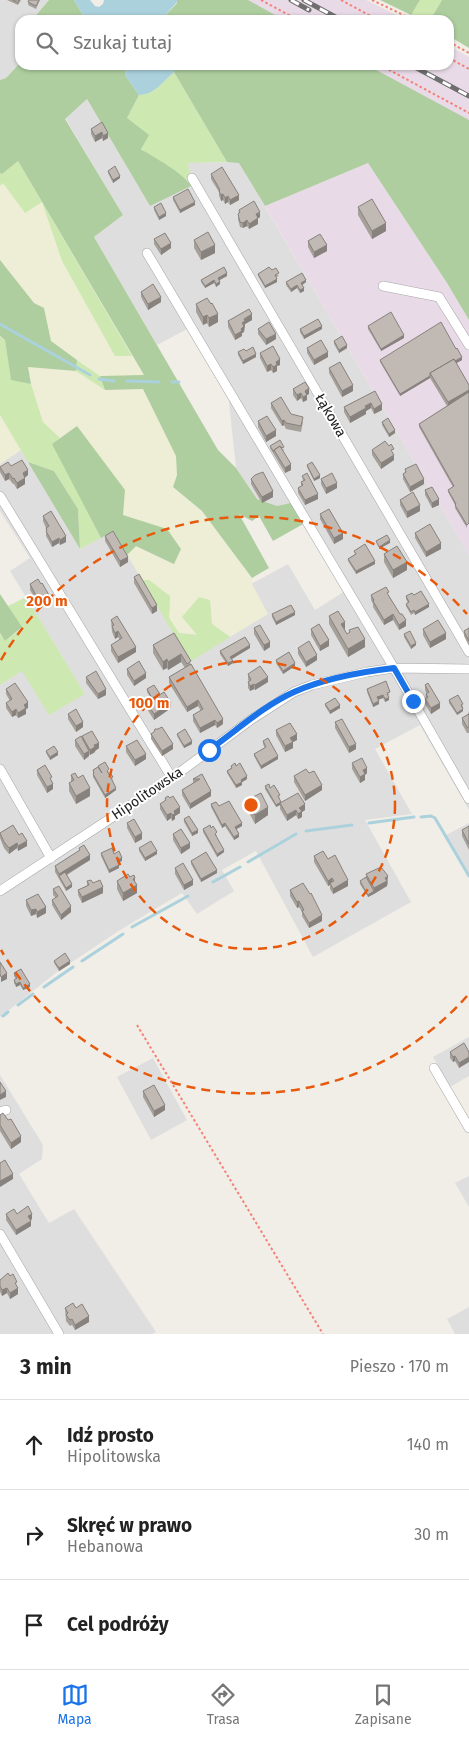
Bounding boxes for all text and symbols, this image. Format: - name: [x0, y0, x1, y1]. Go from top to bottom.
- search box: [15, 15, 454, 70]
- icon: search: [33, 29, 61, 57]
- text: Szukaj tutaj: [73, 31, 172, 54]
- street label: Łąkowa: [311, 390, 350, 440]
- text: 200 m: [26, 592, 68, 610]
- route end: [402, 690, 425, 713]
- text: 100 m: [129, 694, 169, 712]
- route start: [198, 739, 221, 762]
- street label: Hipolitowska: [108, 763, 186, 823]
- centre of rings: [242, 796, 260, 814]
- text: 3 min: [20, 1354, 72, 1380]
- text: Pieszo · 170 m: [350, 1357, 449, 1376]
- text: Idź prosto: [67, 1424, 154, 1447]
- icon: ahead: [20, 1431, 48, 1459]
- text: 140 m: [407, 1435, 449, 1454]
- text: Hipolitowska: [67, 1447, 161, 1466]
- text: Skręć w prawo: [67, 1514, 192, 1537]
- icon: right: [20, 1521, 48, 1549]
- text: 30 m: [414, 1525, 449, 1544]
- text: Hebanowa: [67, 1537, 143, 1556]
- icon: arrive: [20, 1611, 48, 1639]
- text: Cel podróży: [67, 1613, 169, 1636]
- tab: Mapa: [57, 1681, 92, 1728]
- tab: Trasa: [207, 1681, 240, 1728]
- tab: Zapisane: [355, 1681, 412, 1728]

